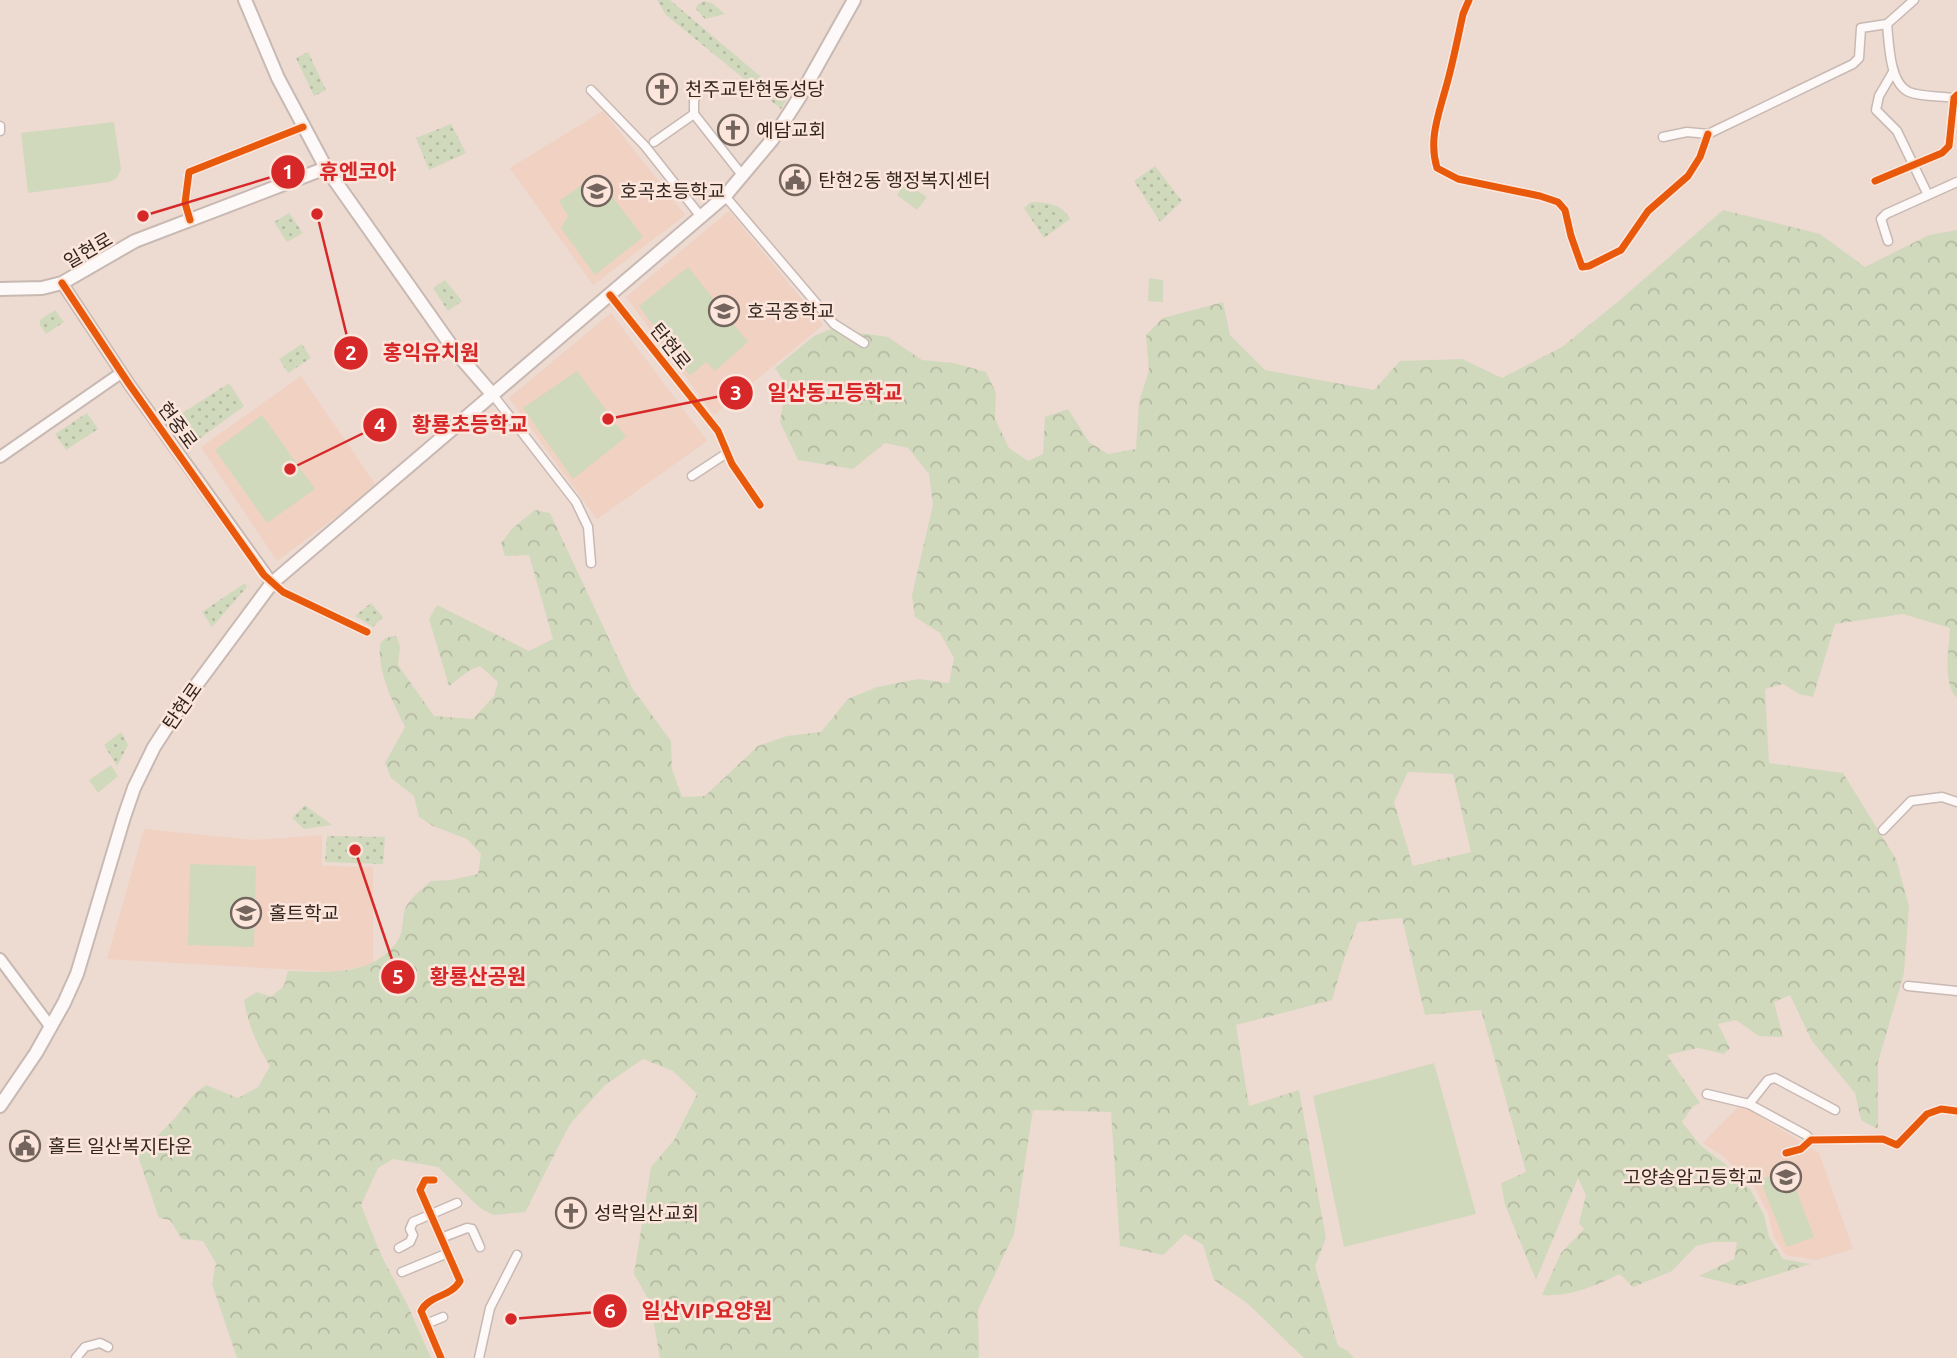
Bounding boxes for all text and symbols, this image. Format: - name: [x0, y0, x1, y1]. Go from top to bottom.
- church icon: 천주교탄현동성당: [645, 72, 679, 106]
- place label: 천주교탄현동성당: [685, 78, 825, 100]
- church icon: 예담교회: [716, 113, 750, 147]
- place label: 예담교회: [756, 119, 826, 141]
- callout: 휴엔코아: [270, 151, 410, 193]
- text: 1: [282, 159, 294, 183]
- text: 휴엔코아: [319, 159, 397, 183]
- public building icon: 탄현2동 행정복지센터: [778, 163, 812, 197]
- place label: 탄현2동 행정복지센터: [818, 169, 990, 191]
- school or university icon: 호곡초등학교: [580, 174, 614, 208]
- place label: 호곡초등학교: [620, 180, 725, 202]
- street label: 일현로: [60, 227, 116, 273]
- school or university icon: 호곡중학교: [707, 294, 741, 328]
- place label: 호곡중학교: [747, 300, 834, 322]
- street label: 탄현로: [646, 319, 696, 373]
- callout: 홍익유치원: [333, 332, 493, 374]
- text: 2: [345, 340, 357, 364]
- text: 홍익유치원: [383, 340, 479, 364]
- callout: 일산동고등학교: [719, 372, 917, 414]
- text: 3: [730, 380, 742, 404]
- text: 일산동고등학교: [767, 380, 903, 404]
- street label: 현중로: [154, 397, 202, 453]
- callout: 황룡초등학교: [363, 404, 542, 446]
- text: 4: [374, 412, 386, 436]
- text: 황룡초등학교: [412, 412, 528, 436]
- street label: 탄현로: [158, 678, 206, 734]
- school or university icon: 홀트학교: [229, 896, 263, 930]
- place label: 홀트학교: [269, 902, 339, 924]
- callout: 황룡산공원: [380, 956, 540, 998]
- text: 5: [392, 964, 404, 988]
- text: 황룡산공원: [430, 964, 526, 988]
- public building icon: 홀트 일산복지타운: [8, 1129, 42, 1163]
- place label: 홀트 일산복지타운: [48, 1135, 192, 1157]
- school or university icon: 고양송암고등학교: [1769, 1160, 1803, 1194]
- place label: 고양송암고등학교: [1623, 1166, 1763, 1188]
- church icon: 성락일산교회: [554, 1196, 588, 1230]
- place label: 성락일산교회: [594, 1202, 699, 1224]
- callout: 일산VIP요양원: [592, 1290, 786, 1332]
- text: 6: [604, 1298, 616, 1322]
- text: 일산VIP요양원: [642, 1298, 772, 1322]

